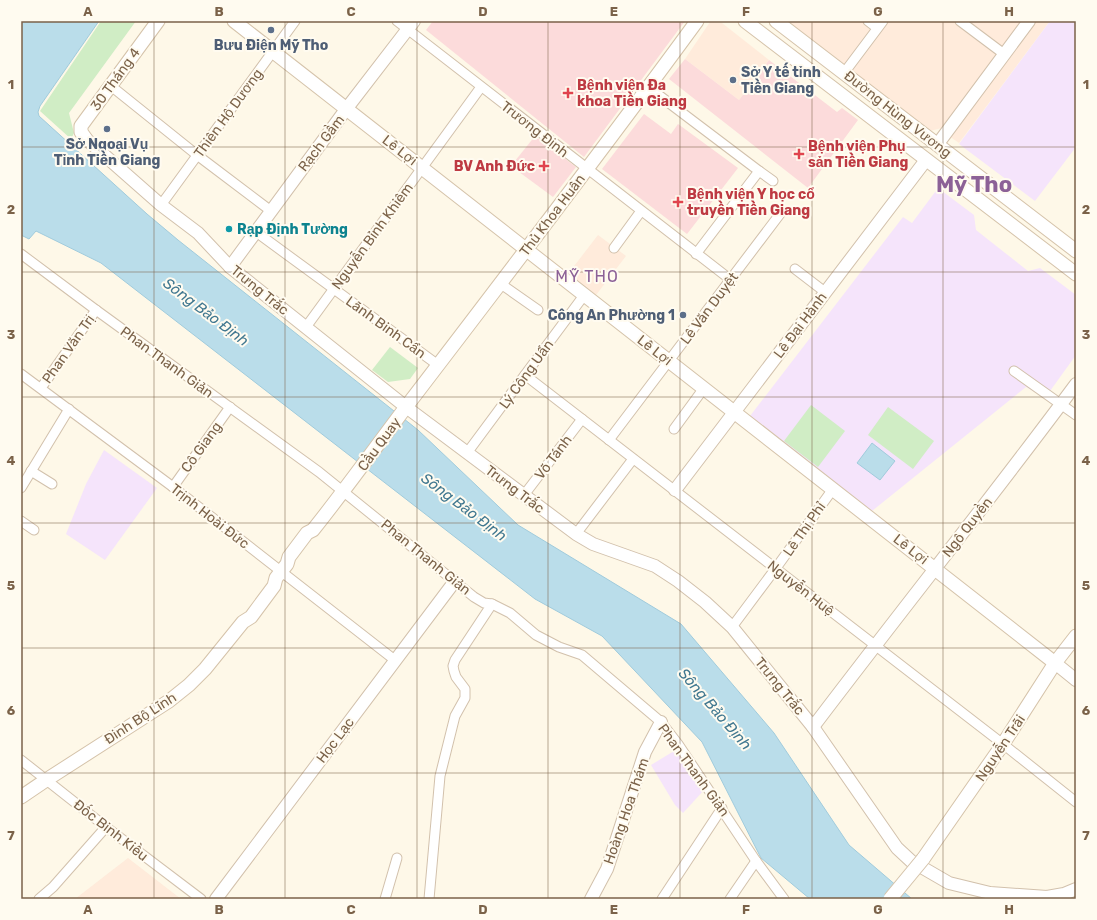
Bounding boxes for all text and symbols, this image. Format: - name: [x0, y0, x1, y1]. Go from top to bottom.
- text: A: [83, 4, 93, 19]
- text: B: [214, 4, 224, 19]
- text: C: [346, 4, 356, 19]
- text: D: [478, 4, 488, 19]
- text: E: [610, 4, 618, 19]
- text: F: [742, 4, 750, 19]
- text: G: [873, 4, 883, 19]
- text: H: [1004, 4, 1014, 19]
- marker: Bưu Điện Mỹ Tho: [266, 25, 276, 35]
- place label: Bưu Điện Mỹ Tho: [214, 37, 328, 54]
- street label: 30 Tháng 4: [87, 44, 144, 114]
- place label: Sở Y tế tỉnh Tiền Giang: [741, 62, 821, 97]
- street label: Thiên Hộ Dương: [190, 66, 266, 161]
- street label: Đường Hùng Vương: [841, 67, 955, 162]
- marker: Sở Y tế tỉnh Tiền Giang: [728, 75, 738, 85]
- text: 1: [8, 77, 14, 92]
- place label: Bệnh viện Đa khoa Tiền Giang: [577, 77, 687, 110]
- text: 1: [1083, 77, 1089, 92]
- marker: Bệnh viện Đa khoa Tiền Giang: [562, 87, 574, 99]
- street label: Trương Định: [498, 98, 572, 161]
- street label: Rạch Gầm: [294, 111, 348, 175]
- marker: Sở Ngoại Vụ Tỉnh Tiền Giang: [102, 124, 112, 134]
- street label: Lê Lợi: [379, 132, 420, 169]
- place label: Sở Ngoại Vụ Tỉnh Tiền Giang: [54, 136, 160, 169]
- place label: Bệnh viện Phụ sản Tiền Giang: [808, 138, 909, 171]
- marker: Bệnh viện Phụ sản Tiền Giang: [793, 148, 805, 160]
- place label: BV Anh Đức: [454, 158, 535, 175]
- marker: BV Anh Đức: [538, 160, 550, 172]
- street label: Thủ Khoa Huân: [516, 171, 589, 260]
- district label: Mỹ Tho: [936, 171, 1012, 198]
- street label: Nguyễn Bỉnh Khiêm: [327, 179, 417, 293]
- place label: Bệnh viện Y học cổ truyền Tiền Giang: [687, 186, 815, 219]
- marker: Bệnh viện Y học cổ truyền Tiền Giang: [672, 196, 684, 208]
- text: 2: [7, 202, 15, 217]
- text: 2: [1082, 202, 1090, 217]
- place label: Rạp Định Tường: [237, 221, 348, 238]
- marker: Rạp Định Tường: [224, 224, 234, 234]
- street label: Trưng Trắc: [227, 261, 293, 319]
- district label: MỸ THO: [555, 267, 619, 286]
- street label: Lê Văn Duyệt: [677, 269, 742, 348]
- water label: Sông Bảo Định: [160, 274, 252, 350]
- street label: Lê Đại Hành: [770, 289, 831, 362]
- street label: Lãnh Binh Cẩn: [342, 293, 429, 362]
- place label: Công An Phường 1: [548, 307, 675, 324]
- marker: Công An Phường 1: [678, 310, 688, 320]
- street label: Phan Văn Trị: [39, 312, 98, 387]
- street label: Phan Thanh Giản: [117, 323, 216, 402]
- text: 3: [7, 327, 16, 342]
- text: 3: [1082, 327, 1091, 342]
- street label: Lê Lợi: [634, 332, 675, 369]
- street label: Lý Công Uẩn: [496, 337, 557, 412]
- street label: Cầu Quay: [353, 413, 405, 474]
- street label: Cô Giang: [177, 419, 225, 476]
- street label: Võ Tánh: [531, 432, 576, 483]
- text: 4: [7, 453, 16, 468]
- text: 4: [1082, 453, 1091, 468]
- street label: Trưng Trắc: [482, 461, 548, 517]
- water label: Sông Bảo Định: [418, 469, 510, 545]
- street label: Trịnh Hoài Đức: [167, 480, 253, 553]
- street label: Ngô Quyền: [938, 493, 996, 561]
- street label: Lê Thị Phỉ: [780, 498, 830, 560]
- street label: Phan Thanh Giản: [377, 516, 474, 599]
- street label: Lê Lợi: [890, 531, 931, 568]
- street label: Nguyễn Huệ: [764, 556, 838, 620]
- text: 5: [7, 578, 15, 593]
- text: 5: [1082, 578, 1090, 593]
- street label: Trưng Trắc: [751, 653, 809, 719]
- water label: Sông Bảo Định: [675, 664, 755, 754]
- street label: Đinh Bộ Lĩnh: [101, 689, 179, 748]
- text: 6: [7, 703, 16, 718]
- text: 6: [1082, 703, 1091, 718]
- street label: Nguyễn Trãi: [971, 711, 1029, 785]
- street label: Học Lạc: [313, 714, 358, 766]
- street label: Phan Thanh Giản: [654, 721, 733, 820]
- street label: Hoàng Hoa Thám: [600, 756, 653, 867]
- street label: Đốc Binh Kiều: [70, 795, 152, 865]
- text: 7: [7, 828, 15, 843]
- text: 7: [1082, 828, 1090, 843]
- text: A: [83, 902, 93, 917]
- text: B: [214, 902, 224, 917]
- text: C: [346, 902, 356, 917]
- text: D: [478, 902, 488, 917]
- text: E: [610, 902, 618, 917]
- text: F: [742, 902, 750, 917]
- text: G: [873, 902, 883, 917]
- text: H: [1004, 902, 1014, 917]

